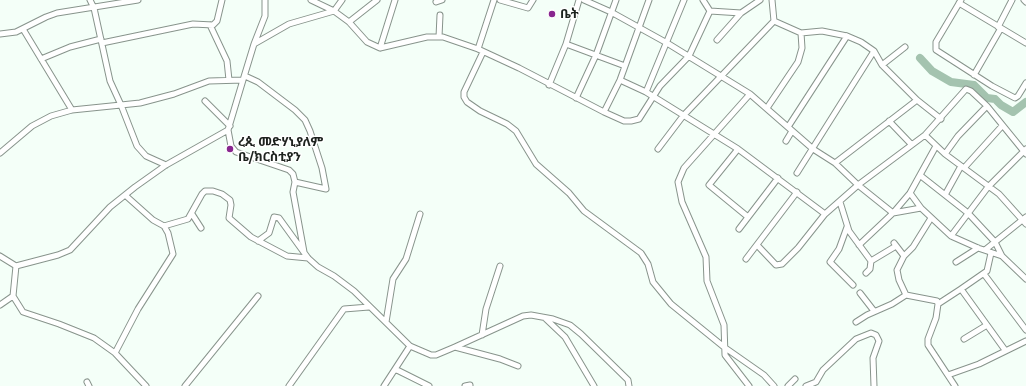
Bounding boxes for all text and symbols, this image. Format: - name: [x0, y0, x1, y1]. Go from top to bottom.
- place label: ቤት: [560, 6, 579, 22]
- marker: ቤት: [547, 9, 557, 19]
- place label: ረጲ መድሃኒያለም ቤ/ክርስቲያን: [238, 134, 323, 165]
- marker: ረጲ መድሃኒያለም ቤ/ክርስቲያን: [225, 144, 235, 154]

